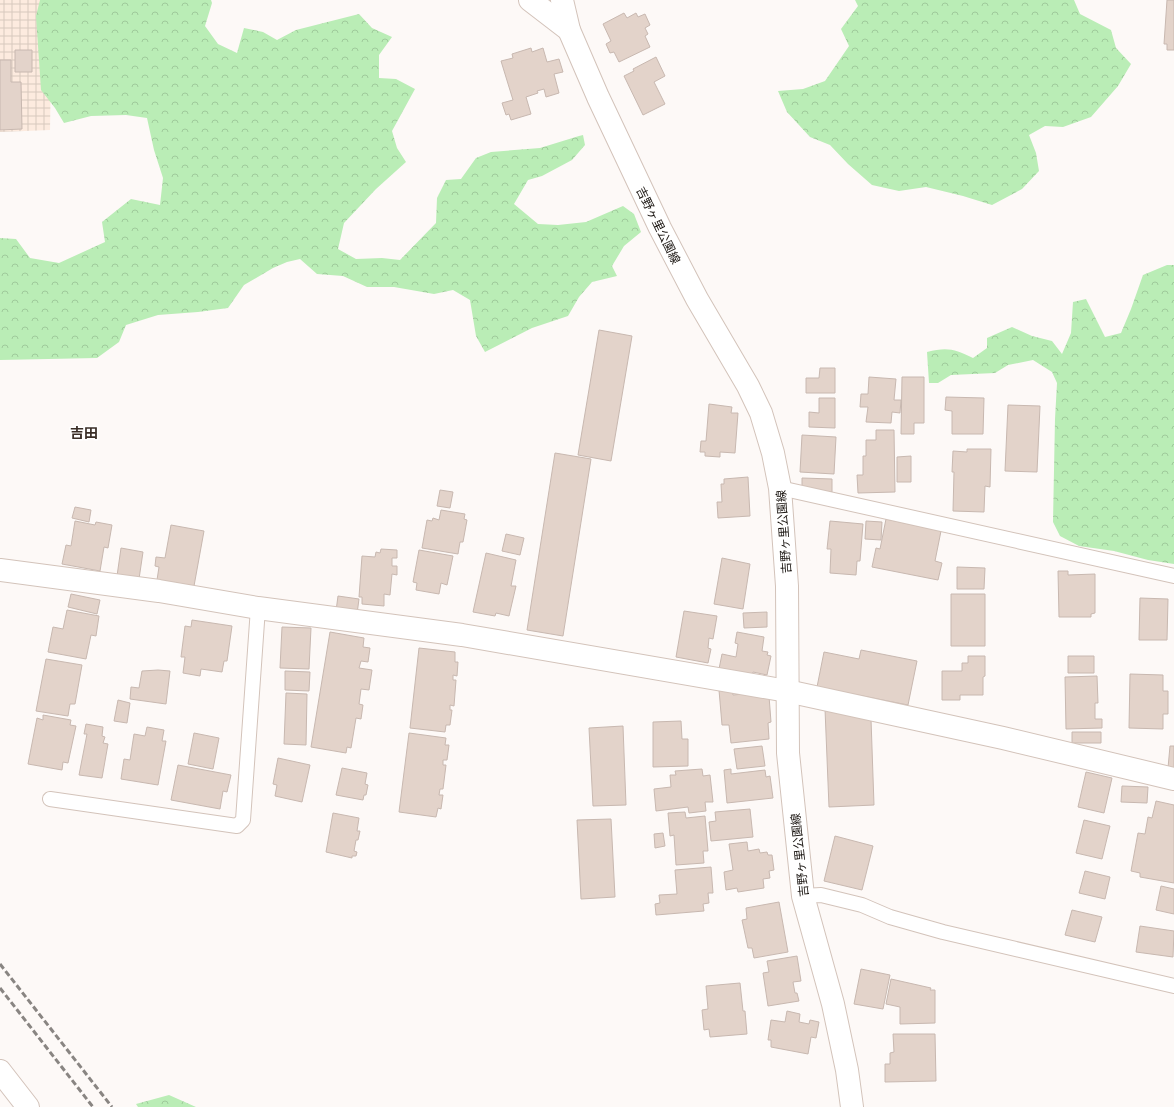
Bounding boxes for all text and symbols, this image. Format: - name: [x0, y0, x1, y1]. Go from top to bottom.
- street label: 吉野ヶ里公園線: [634, 184, 684, 266]
- district label: 吉田: [70, 424, 98, 441]
- street label: 吉野ヶ里公園線: [773, 490, 793, 574]
- street label: 吉野ヶ里公園線: [788, 812, 810, 898]

